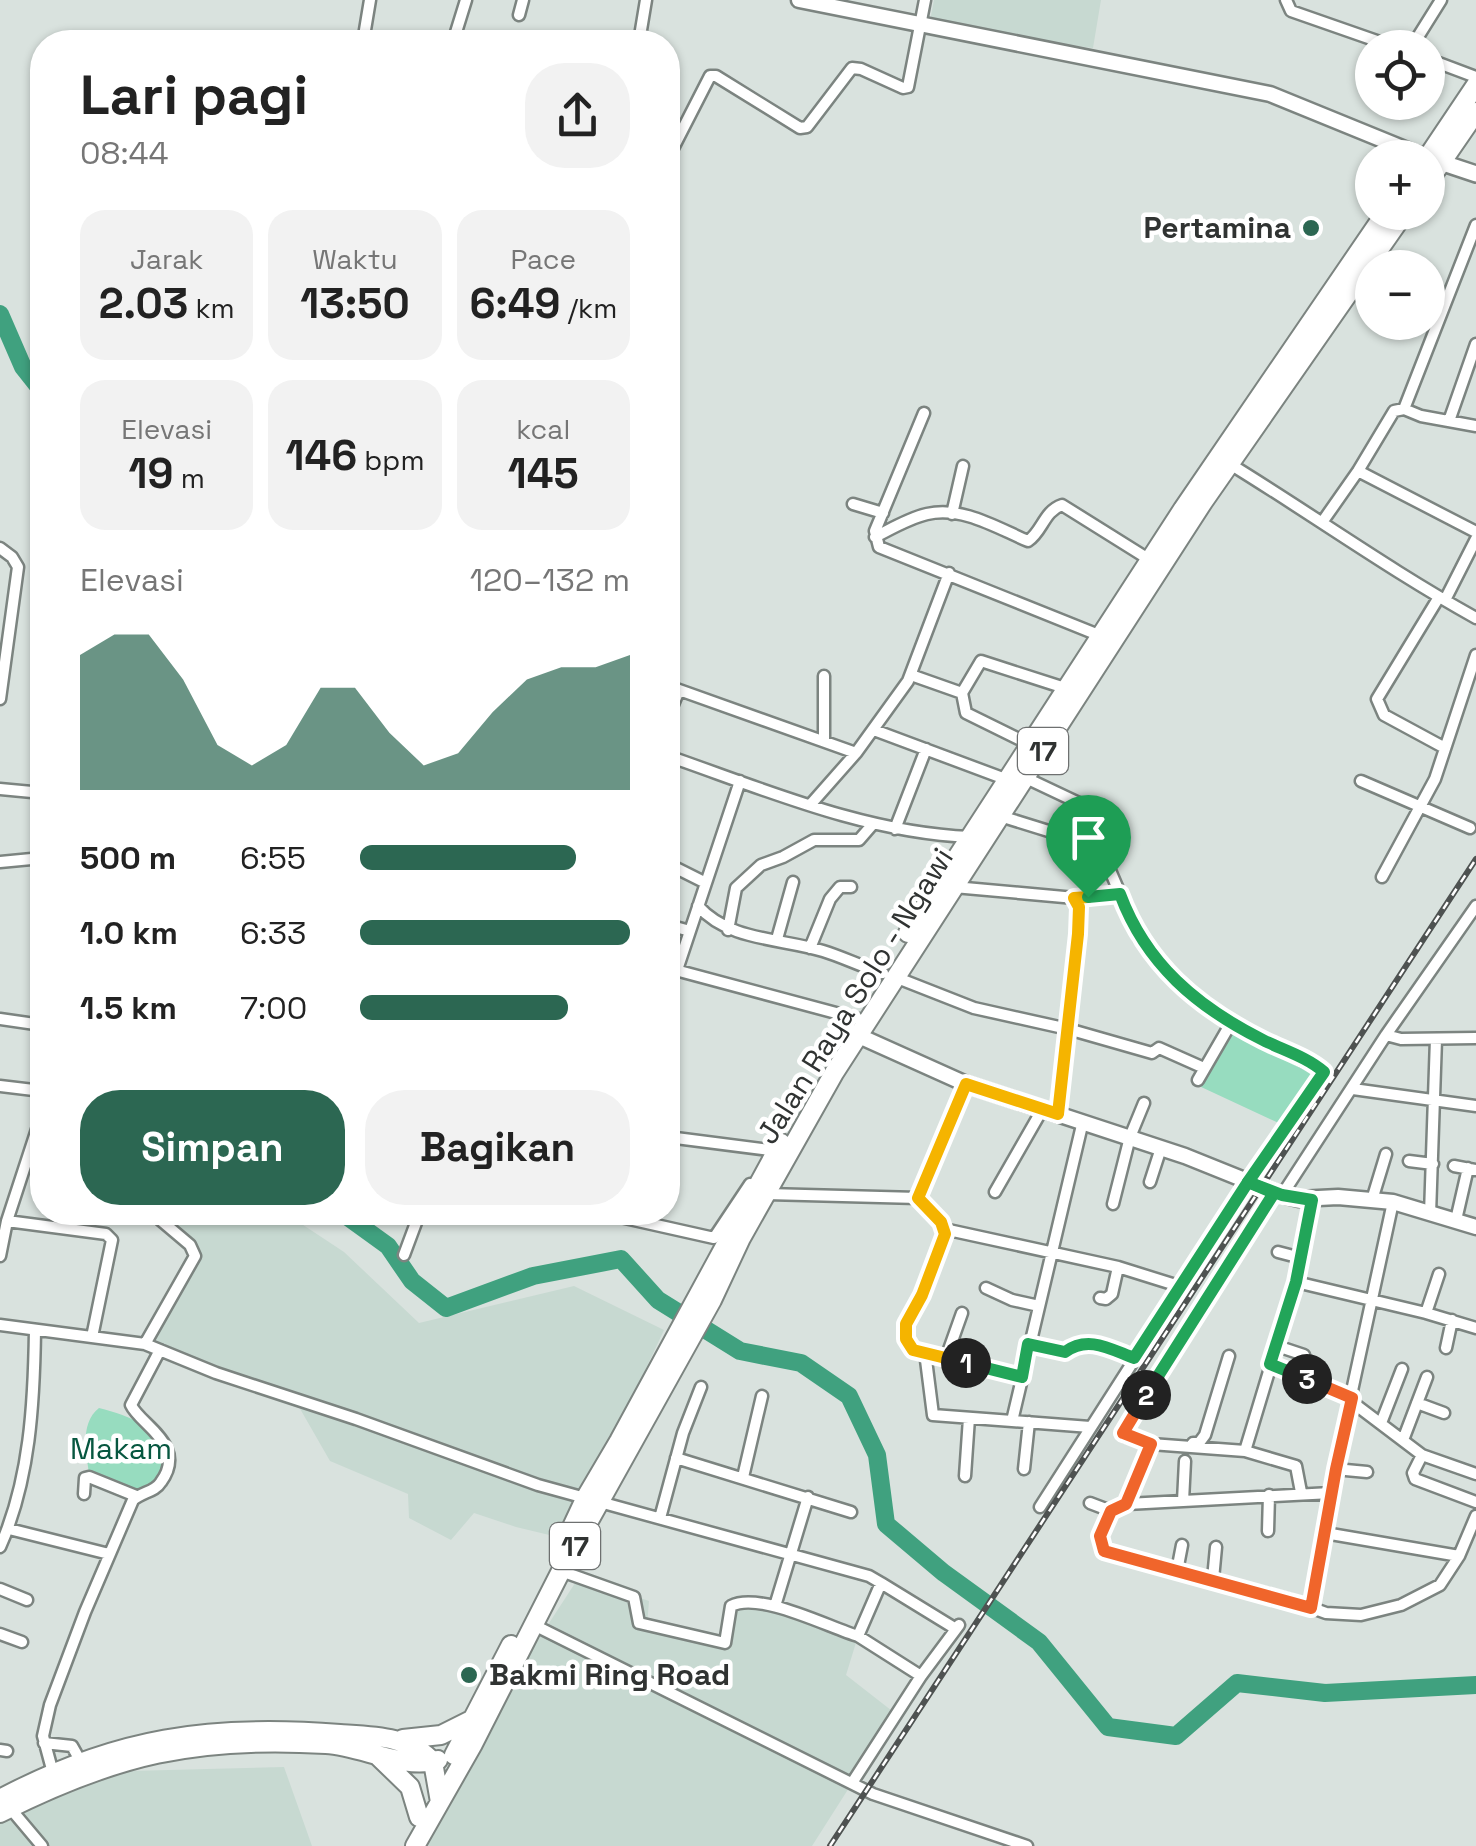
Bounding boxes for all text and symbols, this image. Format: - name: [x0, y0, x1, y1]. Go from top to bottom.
- map controls: [1355, 30, 1445, 340]
- button: locate: [1355, 30, 1445, 120]
- text: Lari pagi: [80, 60, 308, 130]
- button: share: [525, 63, 630, 168]
- text: 08:44: [80, 133, 169, 173]
- button: +: [1355, 140, 1445, 230]
- place label: Pertamina: [1144, 208, 1291, 247]
- marker: Pertamina: [1300, 217, 1322, 239]
- text: Jarak: [130, 241, 203, 277]
- text: Waktu: [312, 241, 398, 277]
- text: Pace: [511, 241, 576, 277]
- button: −: [1355, 250, 1445, 340]
- text: 2.03: [99, 277, 188, 330]
- text: 13:50: [300, 277, 410, 330]
- text: 6:49: [469, 277, 561, 330]
- text: km: [188, 290, 235, 326]
- text: /km: [561, 290, 617, 326]
- text: Elevasi: [121, 411, 212, 447]
- text: kcal: [516, 411, 570, 447]
- text: 146: [285, 429, 357, 482]
- text: bpm: [357, 442, 424, 478]
- text: 19: [129, 447, 174, 500]
- text: 145: [508, 447, 579, 500]
- text: m: [174, 460, 205, 496]
- text: Elevasi: [80, 560, 184, 600]
- text: 120–132 m: [470, 560, 630, 600]
- road number: 17: [1018, 728, 1068, 774]
- pin: [1046, 795, 1131, 898]
- icon: arrive: [1061, 810, 1116, 865]
- text: 500 m: [80, 838, 176, 878]
- text: 6:55: [240, 838, 306, 878]
- street label: Jalan Raya Solo - Ngawi: [747, 840, 962, 1151]
- text: 1.0 km: [80, 913, 178, 953]
- text: 6:33: [240, 913, 306, 953]
- text: 1.5 km: [80, 988, 177, 1028]
- text: 7:00: [240, 988, 307, 1028]
- button: Simpan: [80, 1090, 345, 1205]
- button: Bagikan: [365, 1090, 630, 1205]
- pin: 1: [941, 1338, 991, 1388]
- text: 1: [960, 1345, 972, 1381]
- pin: 3: [1282, 1354, 1332, 1404]
- text: 3: [1298, 1361, 1316, 1397]
- pin: 2: [1121, 1370, 1171, 1420]
- text: 2: [1138, 1377, 1154, 1413]
- park label: Makam: [70, 1429, 172, 1468]
- road number: 17: [550, 1523, 600, 1569]
- place label: Bakmi Ring Road: [489, 1655, 730, 1694]
- marker: Bakmi Ring Road: [458, 1664, 480, 1686]

